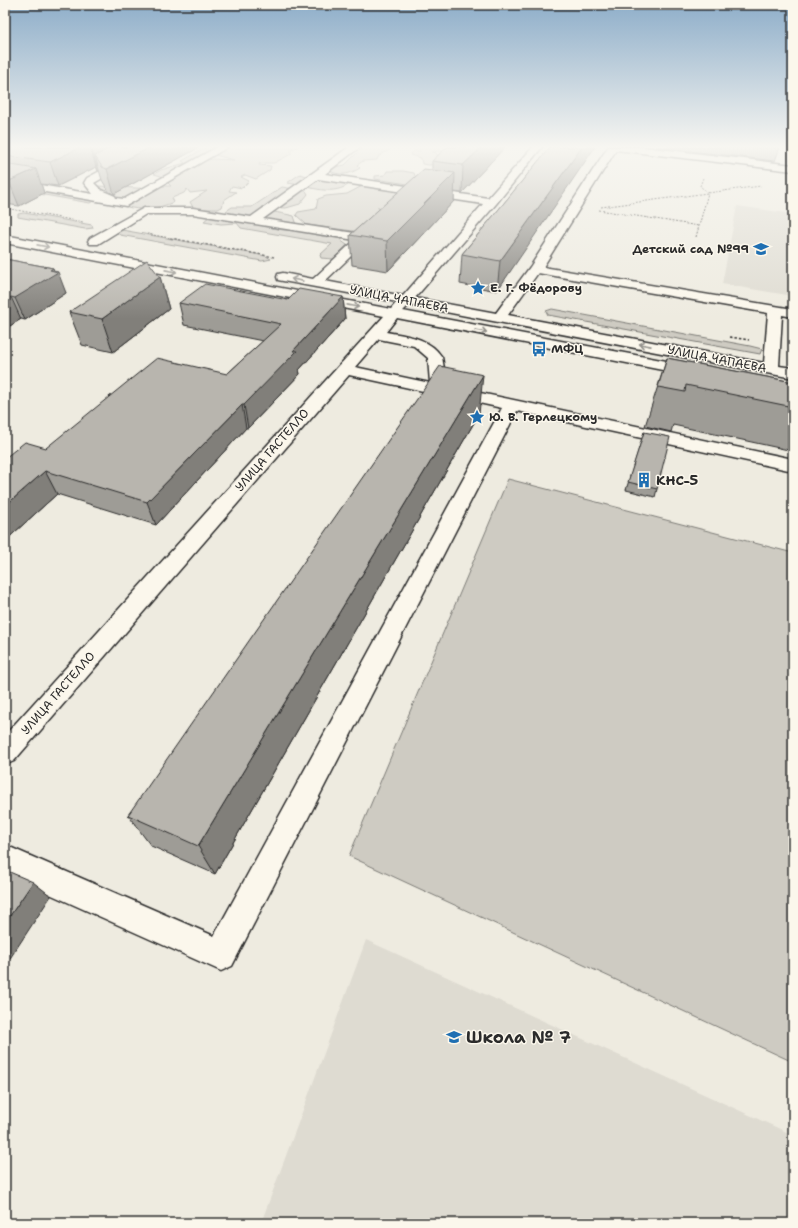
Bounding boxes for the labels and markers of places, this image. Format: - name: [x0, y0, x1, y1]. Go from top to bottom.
- school or university icon: Детский сад №99: [752, 240, 770, 258]
- place label: Детский сад №99: [632, 241, 749, 257]
- place icon: Е. Г. Фёдорову: [469, 279, 487, 297]
- place label: Е. Г. Фёдорову: [490, 280, 582, 296]
- bus stop icon: МФЦ: [530, 340, 548, 358]
- place label: МФЦ: [551, 341, 583, 357]
- place icon: Ю. В. Герлецкому: [468, 408, 486, 426]
- place label: Ю. В. Герлецкому: [489, 409, 597, 425]
- building icon: КНС-5: [635, 471, 653, 489]
- place label: КНС-5: [656, 471, 698, 489]
- place label: Школа № 7: [466, 1026, 571, 1048]
- school or university icon: Школа № 7: [445, 1028, 463, 1046]

